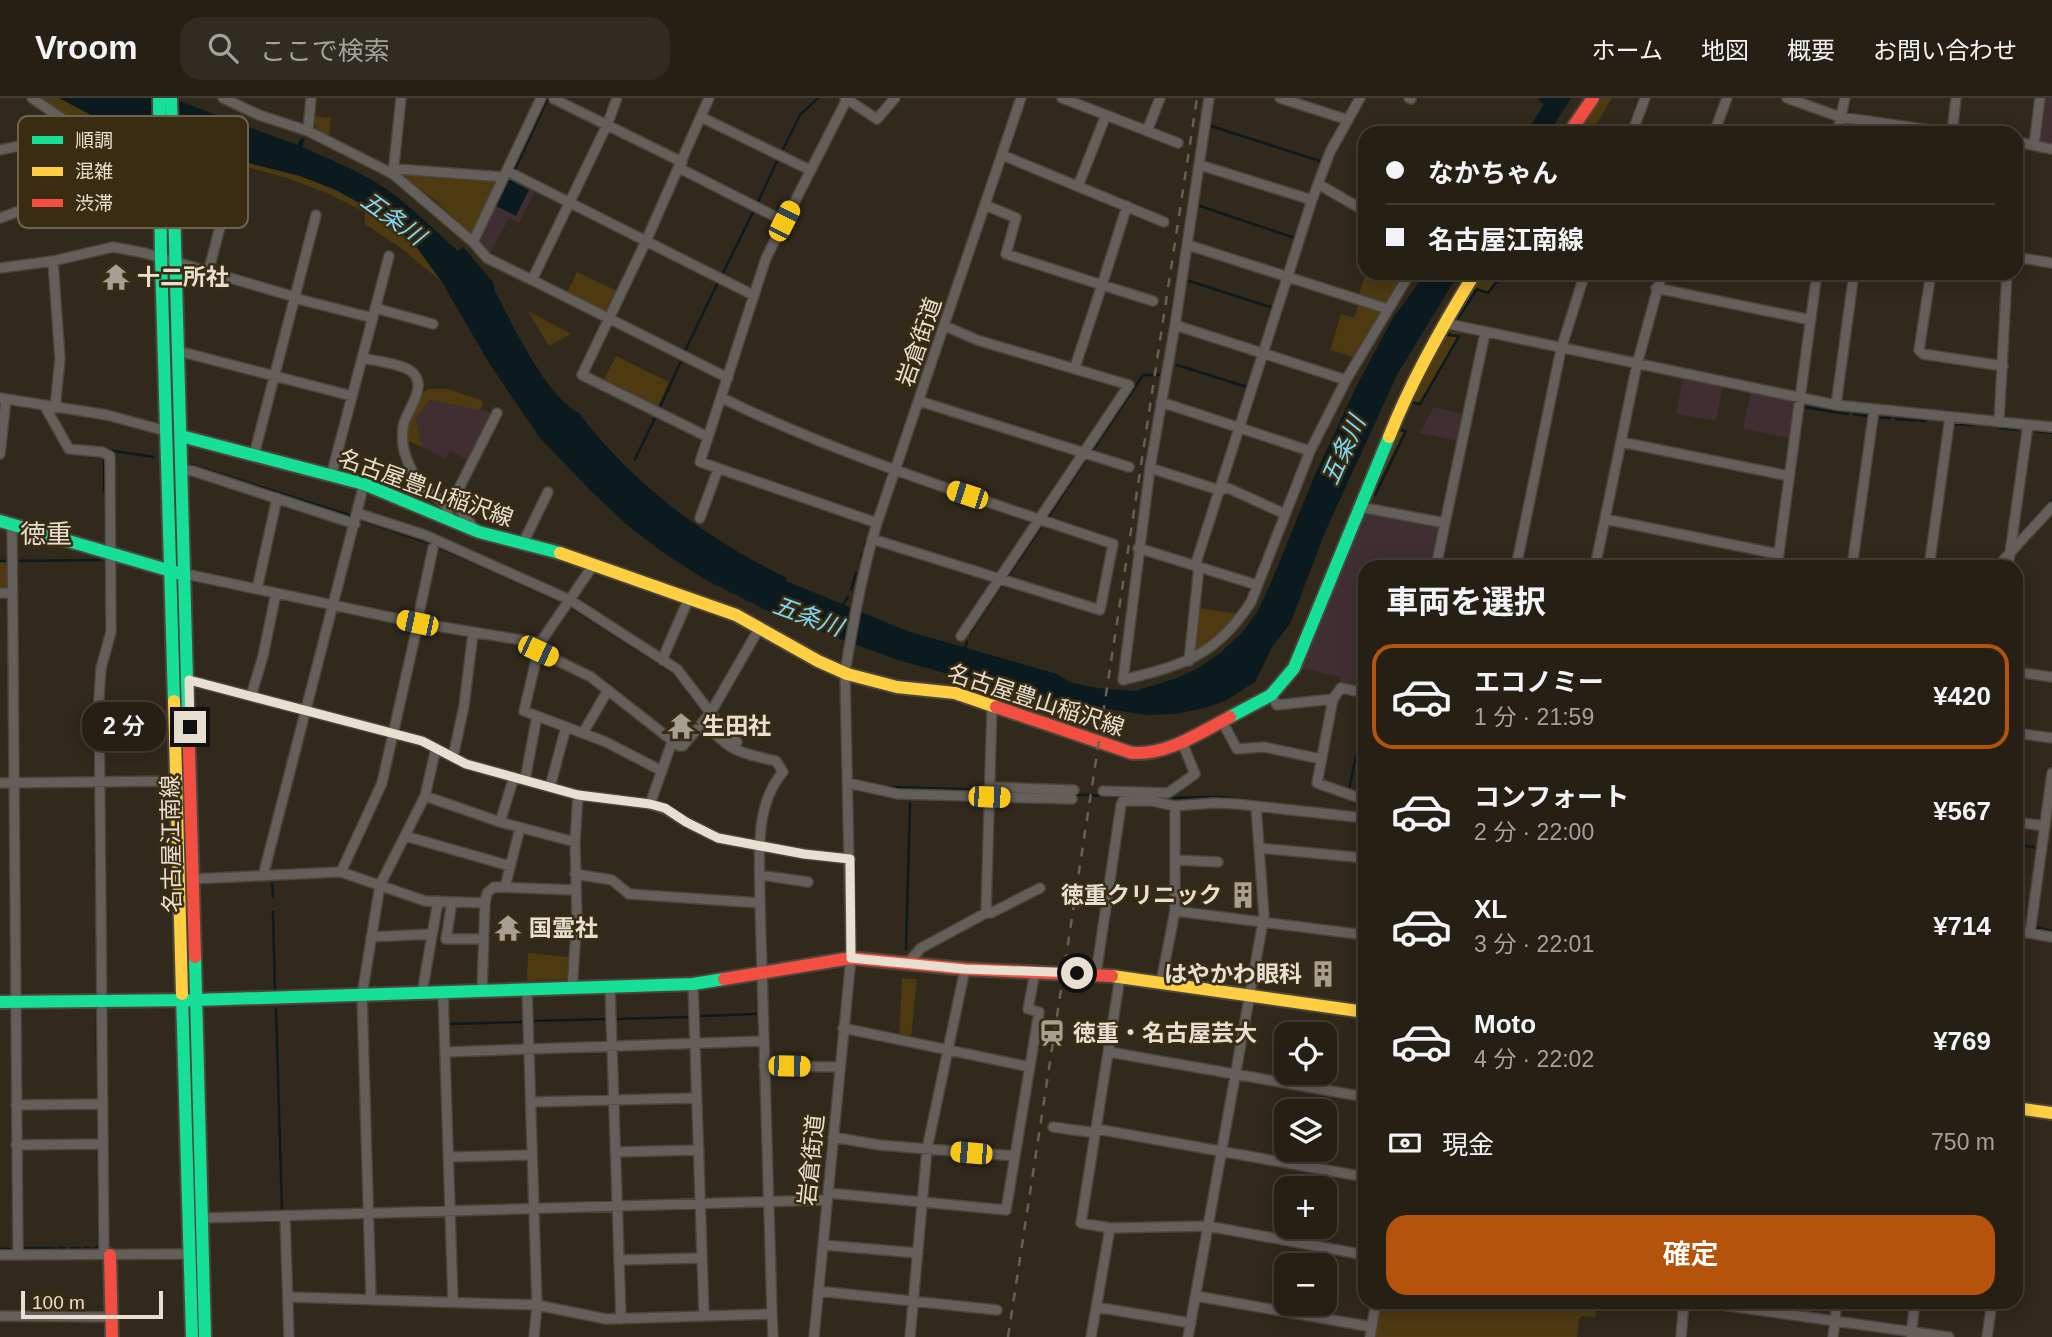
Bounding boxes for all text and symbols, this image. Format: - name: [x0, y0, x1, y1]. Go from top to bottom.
- search box: [180, 17, 670, 80]
- text: Vroom: [35, 29, 138, 66]
- icon: search: [204, 29, 242, 67]
- text: ここで検索: [260, 36, 390, 66]
- text: ホーム: [1592, 37, 1663, 64]
- text: 地図: [1701, 37, 1749, 64]
- text: 概要: [1787, 37, 1835, 64]
- text: お問い合わせ: [1873, 37, 2017, 64]
- legend: [18, 116, 248, 228]
- text: 順調: [75, 130, 113, 151]
- text: なかちゃん: [1428, 158, 1558, 188]
- text: 混雑: [75, 161, 113, 182]
- water label: 五条川: [356, 186, 432, 252]
- text: 渋滞: [75, 193, 113, 214]
- car: [766, 198, 803, 244]
- text: 名古屋江南線: [1428, 225, 1584, 255]
- temple icon: 十二所社: [101, 262, 131, 292]
- place label: 十二所社: [137, 264, 229, 290]
- street label: 岩倉街道: [892, 294, 946, 390]
- water label: 五条川: [1316, 409, 1371, 488]
- street label: 名古屋豊山稲沢線: [335, 444, 517, 532]
- car: [944, 479, 991, 511]
- district label: 徳重: [20, 519, 72, 549]
- text: 車両を選択: [1386, 584, 1546, 620]
- water label: 五条川: [770, 591, 849, 642]
- car: [395, 608, 440, 638]
- car: [515, 633, 562, 669]
- street label: 名古屋豊山稲沢線: [944, 659, 1128, 741]
- icon: car: [1390, 665, 1453, 728]
- text: エコノミー: [1474, 667, 1604, 697]
- text: ¥420: [1933, 681, 1991, 711]
- callout: 2 分: [82, 702, 166, 752]
- text: 1 分 · 21:59: [1474, 704, 1594, 730]
- route end: [174, 711, 206, 743]
- temple icon: 生田社: [666, 711, 696, 741]
- text: 2 分: [103, 713, 145, 739]
- place label: 生田社: [702, 713, 771, 739]
- street label: 名古屋江南線: [157, 775, 185, 913]
- icon: car: [1390, 780, 1453, 843]
- text: コンフォート: [1474, 782, 1629, 812]
- car: [968, 786, 1011, 808]
- text: ¥567: [1933, 796, 1991, 826]
- text: 2 分 · 22:00: [1474, 819, 1594, 845]
- building icon: 徳重クリニック: [1228, 880, 1258, 910]
- place label: 徳重クリニック: [1061, 882, 1222, 908]
- text: XL: [1474, 894, 1507, 924]
- icon: car: [1390, 895, 1453, 958]
- text: ¥714: [1933, 911, 1991, 941]
- temple icon: 国霊社: [493, 913, 523, 943]
- place label: 国霊社: [529, 915, 598, 941]
- text: 3 分 · 22:01: [1474, 931, 1594, 957]
- route start: [1061, 957, 1093, 989]
- building icon: はやかわ眼科: [1308, 959, 1338, 989]
- place label: はやかわ眼科: [1164, 961, 1302, 987]
- text: Moto: [1474, 1009, 1536, 1039]
- icon: car: [1390, 1010, 1453, 1073]
- station icon: 徳重・名古屋芸大: [1037, 1018, 1067, 1048]
- place label: 徳重・名古屋芸大: [1073, 1020, 1257, 1046]
- map controls: [1274, 1022, 1337, 1316]
- button: locate: [1274, 1022, 1337, 1085]
- text: ¥769: [1933, 1026, 1991, 1056]
- text: 4 分 · 22:02: [1474, 1046, 1594, 1072]
- car: [768, 1055, 811, 1077]
- button: layers: [1274, 1099, 1337, 1162]
- street label: 岩倉街道: [793, 1113, 829, 1207]
- icon: cash: [1386, 1124, 1424, 1162]
- text: 750 m: [1931, 1129, 1995, 1155]
- text: 現金: [1442, 1130, 1494, 1160]
- car: [950, 1141, 993, 1165]
- button: +: [1274, 1176, 1337, 1239]
- button: 確定: [1386, 1215, 1995, 1295]
- button: −: [1274, 1253, 1337, 1316]
- scale bar: [21, 1288, 163, 1320]
- text: 100 m: [32, 1292, 85, 1313]

